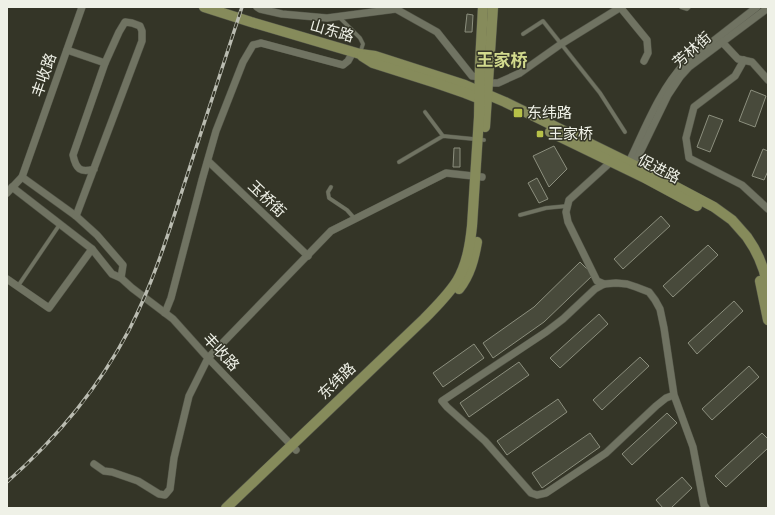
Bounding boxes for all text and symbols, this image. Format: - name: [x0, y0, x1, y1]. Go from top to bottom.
- street label: 山东路: [308, 17, 356, 45]
- street label: 芳林街: [670, 29, 714, 71]
- street label: 丰收路: [28, 51, 59, 99]
- district label: 王家桥: [477, 51, 528, 69]
- place label: 东纬路: [527, 105, 572, 121]
- marker: 东纬路: [512, 107, 524, 119]
- place label: 王家桥: [548, 126, 593, 142]
- marker: 王家桥: [535, 129, 545, 139]
- street label: 促进路: [635, 152, 683, 186]
- street label: 玉桥街: [245, 178, 289, 220]
- street label: 丰收路: [200, 329, 243, 374]
- street label: 东纬路: [315, 360, 359, 402]

